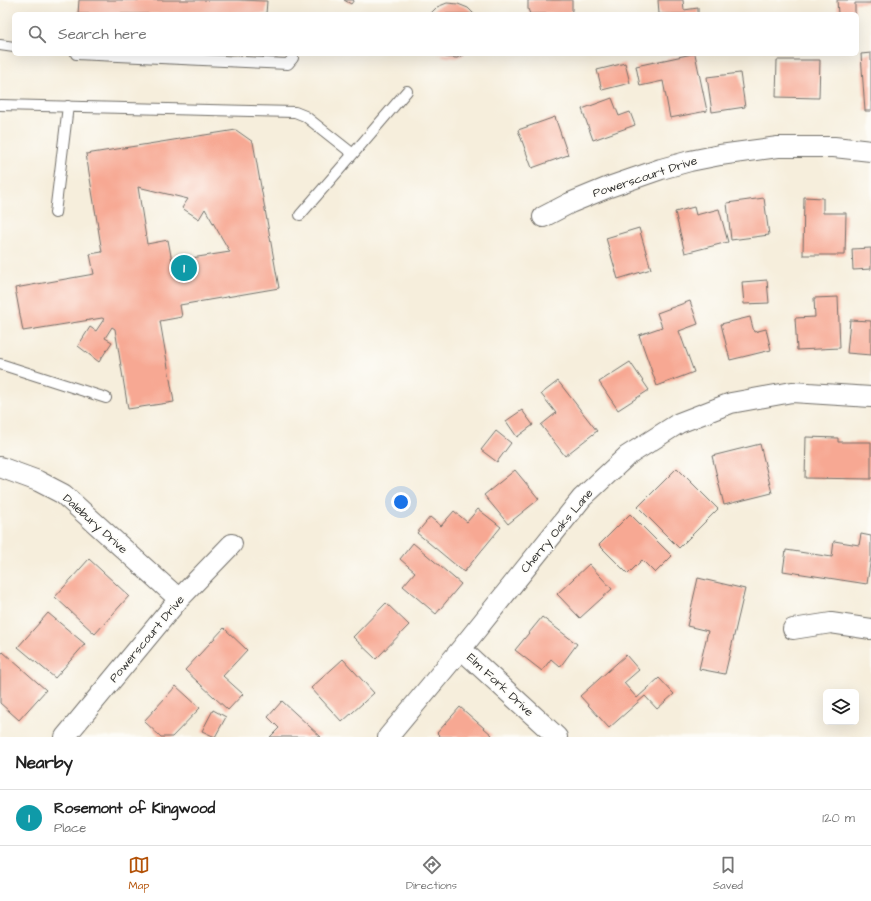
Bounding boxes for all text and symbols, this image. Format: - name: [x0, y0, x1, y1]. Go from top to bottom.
- search box: [12, 12, 859, 56]
- icon: search: [26, 23, 48, 45]
- text: Search here: [58, 24, 147, 45]
- street label: Powerscourt Drive: [591, 152, 700, 202]
- pin: 1: [171, 253, 197, 283]
- street label: Cherry Oaks Lane: [517, 485, 598, 577]
- street label: Dalebury Drive: [58, 490, 132, 559]
- your location: [391, 492, 411, 512]
- street label: Powerscourt Drive: [105, 591, 189, 686]
- street label: Elm Fork Drive: [463, 649, 538, 721]
- map controls: [823, 689, 859, 725]
- button: layers: [823, 689, 859, 725]
- text: Nearby: [16, 751, 73, 775]
- text: Rosemont of Kingwood: [54, 798, 215, 819]
- text: 1: [28, 809, 30, 827]
- text: 120 m: [822, 809, 855, 827]
- text: Place: [54, 819, 86, 837]
- tab: Map: [128, 854, 150, 893]
- tab: Directions: [406, 854, 457, 893]
- tab: Saved: [713, 854, 743, 893]

